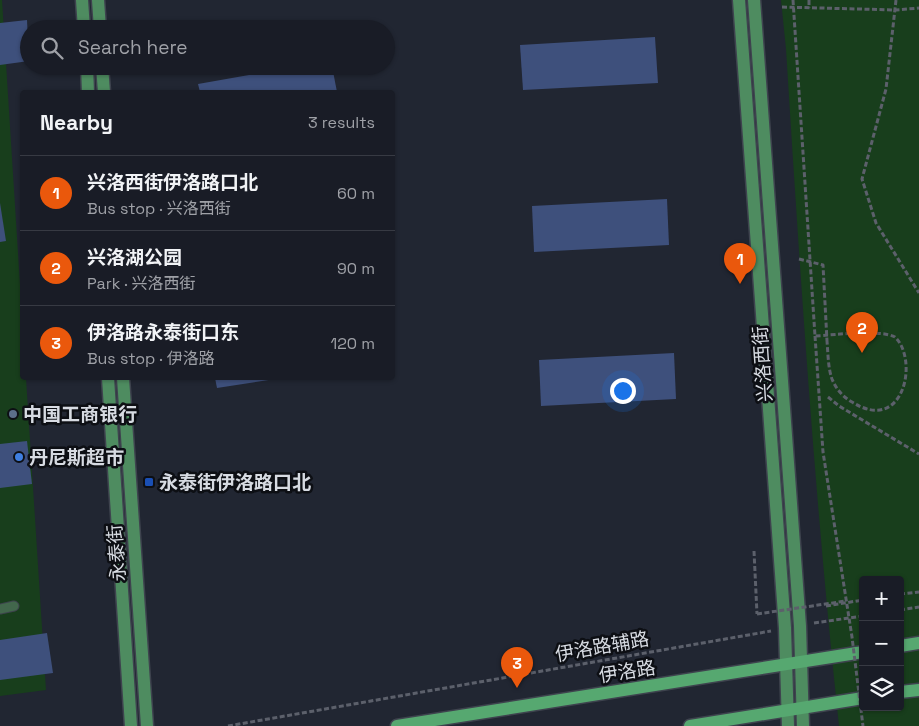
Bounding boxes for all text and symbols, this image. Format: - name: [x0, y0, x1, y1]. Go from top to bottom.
- search box: [20, 20, 395, 75]
- icon: search: [38, 34, 66, 62]
- text: Search here: [78, 35, 188, 60]
- text: Nearby: [40, 109, 113, 136]
- text: 3 results: [308, 112, 375, 133]
- text: 兴洛西街伊洛路口北: [87, 170, 258, 195]
- text: 1: [52, 183, 60, 204]
- text: 60 m: [337, 183, 375, 204]
- text: Bus stop · 兴洛西街: [87, 198, 231, 219]
- pin: 1: [724, 243, 756, 284]
- text: 兴洛湖公园: [87, 245, 182, 270]
- text: 2: [51, 258, 61, 279]
- text: 90 m: [337, 258, 375, 279]
- text: Park · 兴洛西街: [87, 273, 196, 294]
- pin: 2: [846, 312, 878, 353]
- text: 伊洛路永泰街口东: [87, 320, 239, 345]
- street label: 兴洛西街: [747, 325, 778, 403]
- text: 3: [51, 333, 61, 354]
- text: 120 m: [331, 333, 375, 354]
- text: Bus stop · 伊洛路: [87, 348, 215, 369]
- your location: [610, 378, 636, 404]
- place label: 中国工商银行: [23, 402, 137, 427]
- marker: 中国工商银行: [7, 408, 19, 420]
- place label: 丹尼斯超市: [29, 445, 124, 470]
- marker: 丹尼斯超市: [13, 451, 25, 463]
- place label: 永泰街伊洛路口北: [159, 470, 311, 495]
- marker: 永泰街伊洛路口北: [143, 476, 155, 488]
- street label: 永泰街: [102, 524, 131, 582]
- map controls: [859, 576, 904, 711]
- button: +: [859, 576, 904, 621]
- button: −: [859, 621, 904, 666]
- street label: 伊洛路辅路: [553, 626, 651, 667]
- pin: 3: [501, 647, 533, 688]
- street label: 伊洛路: [597, 655, 657, 688]
- button: layers: [859, 666, 904, 711]

